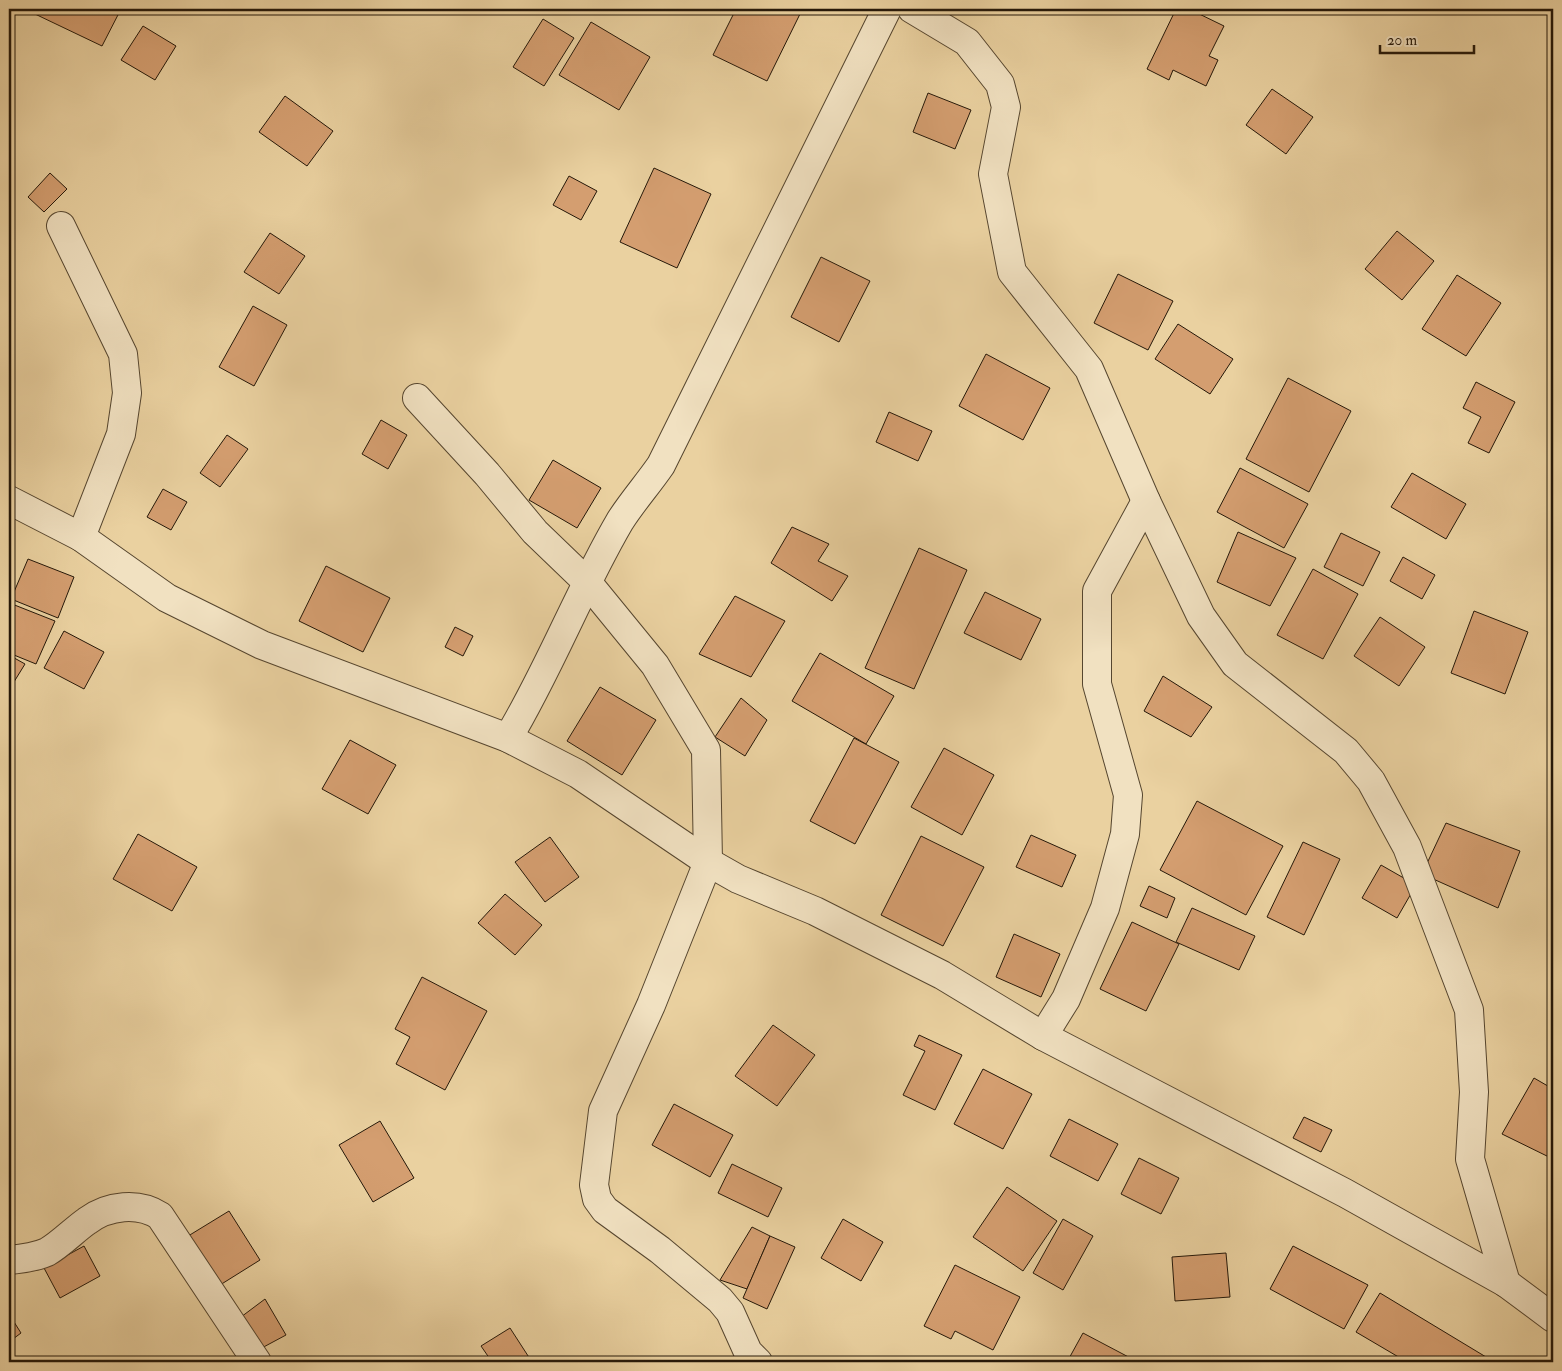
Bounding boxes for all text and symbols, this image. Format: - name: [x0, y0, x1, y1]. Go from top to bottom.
- scale bar: [1380, 22, 1473, 54]
- text: 20 m: [1387, 31, 1417, 50]

